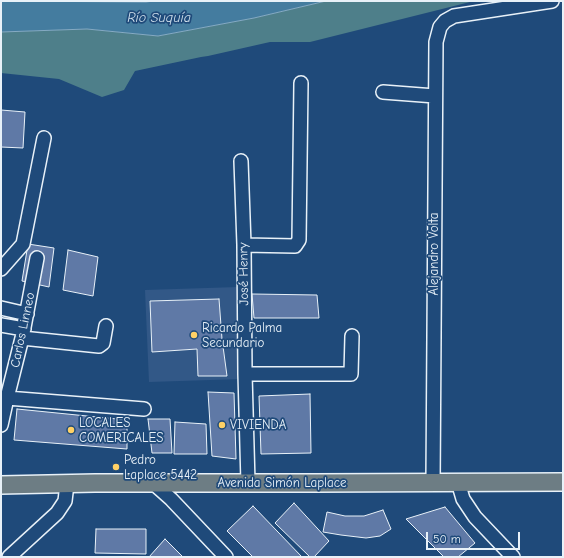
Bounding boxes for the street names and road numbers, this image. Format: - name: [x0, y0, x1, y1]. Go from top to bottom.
- street label: Alejandro Volta: [426, 213, 442, 295]
- street label: José Henry: [236, 242, 252, 306]
- street label: Carlos Linneo: [7, 291, 39, 369]
- street label: Avenida Simón Laplace: [218, 475, 346, 491]

